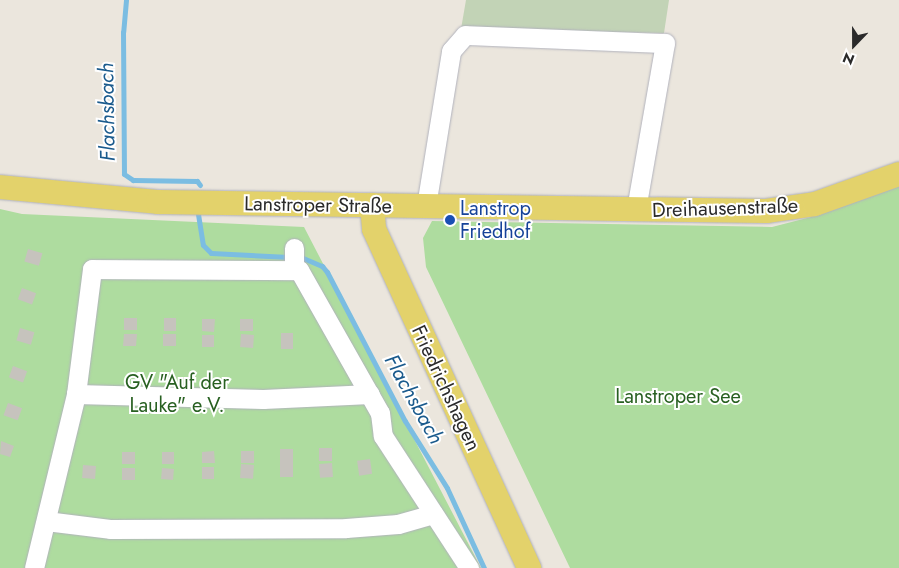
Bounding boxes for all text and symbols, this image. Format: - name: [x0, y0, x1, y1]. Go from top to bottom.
- north arrow: [829, 20, 879, 70]
- text: N: [839, 48, 857, 70]
- water label: Flachsbach: [94, 62, 120, 162]
- street label: Lanstroper Straße: [244, 192, 392, 218]
- street label: Dreihausenstraße: [652, 193, 798, 223]
- place label: Lanstrop Friedhof: [460, 196, 531, 243]
- marker: Lanstrop Friedhof: [444, 214, 456, 226]
- street label: Friedrichshagen: [406, 321, 486, 455]
- water label: Flachsbach: [379, 350, 449, 448]
- park label: GV "Auf der Lauke" e.V.: [125, 371, 229, 418]
- park label: Lanstroper See: [615, 384, 741, 408]

